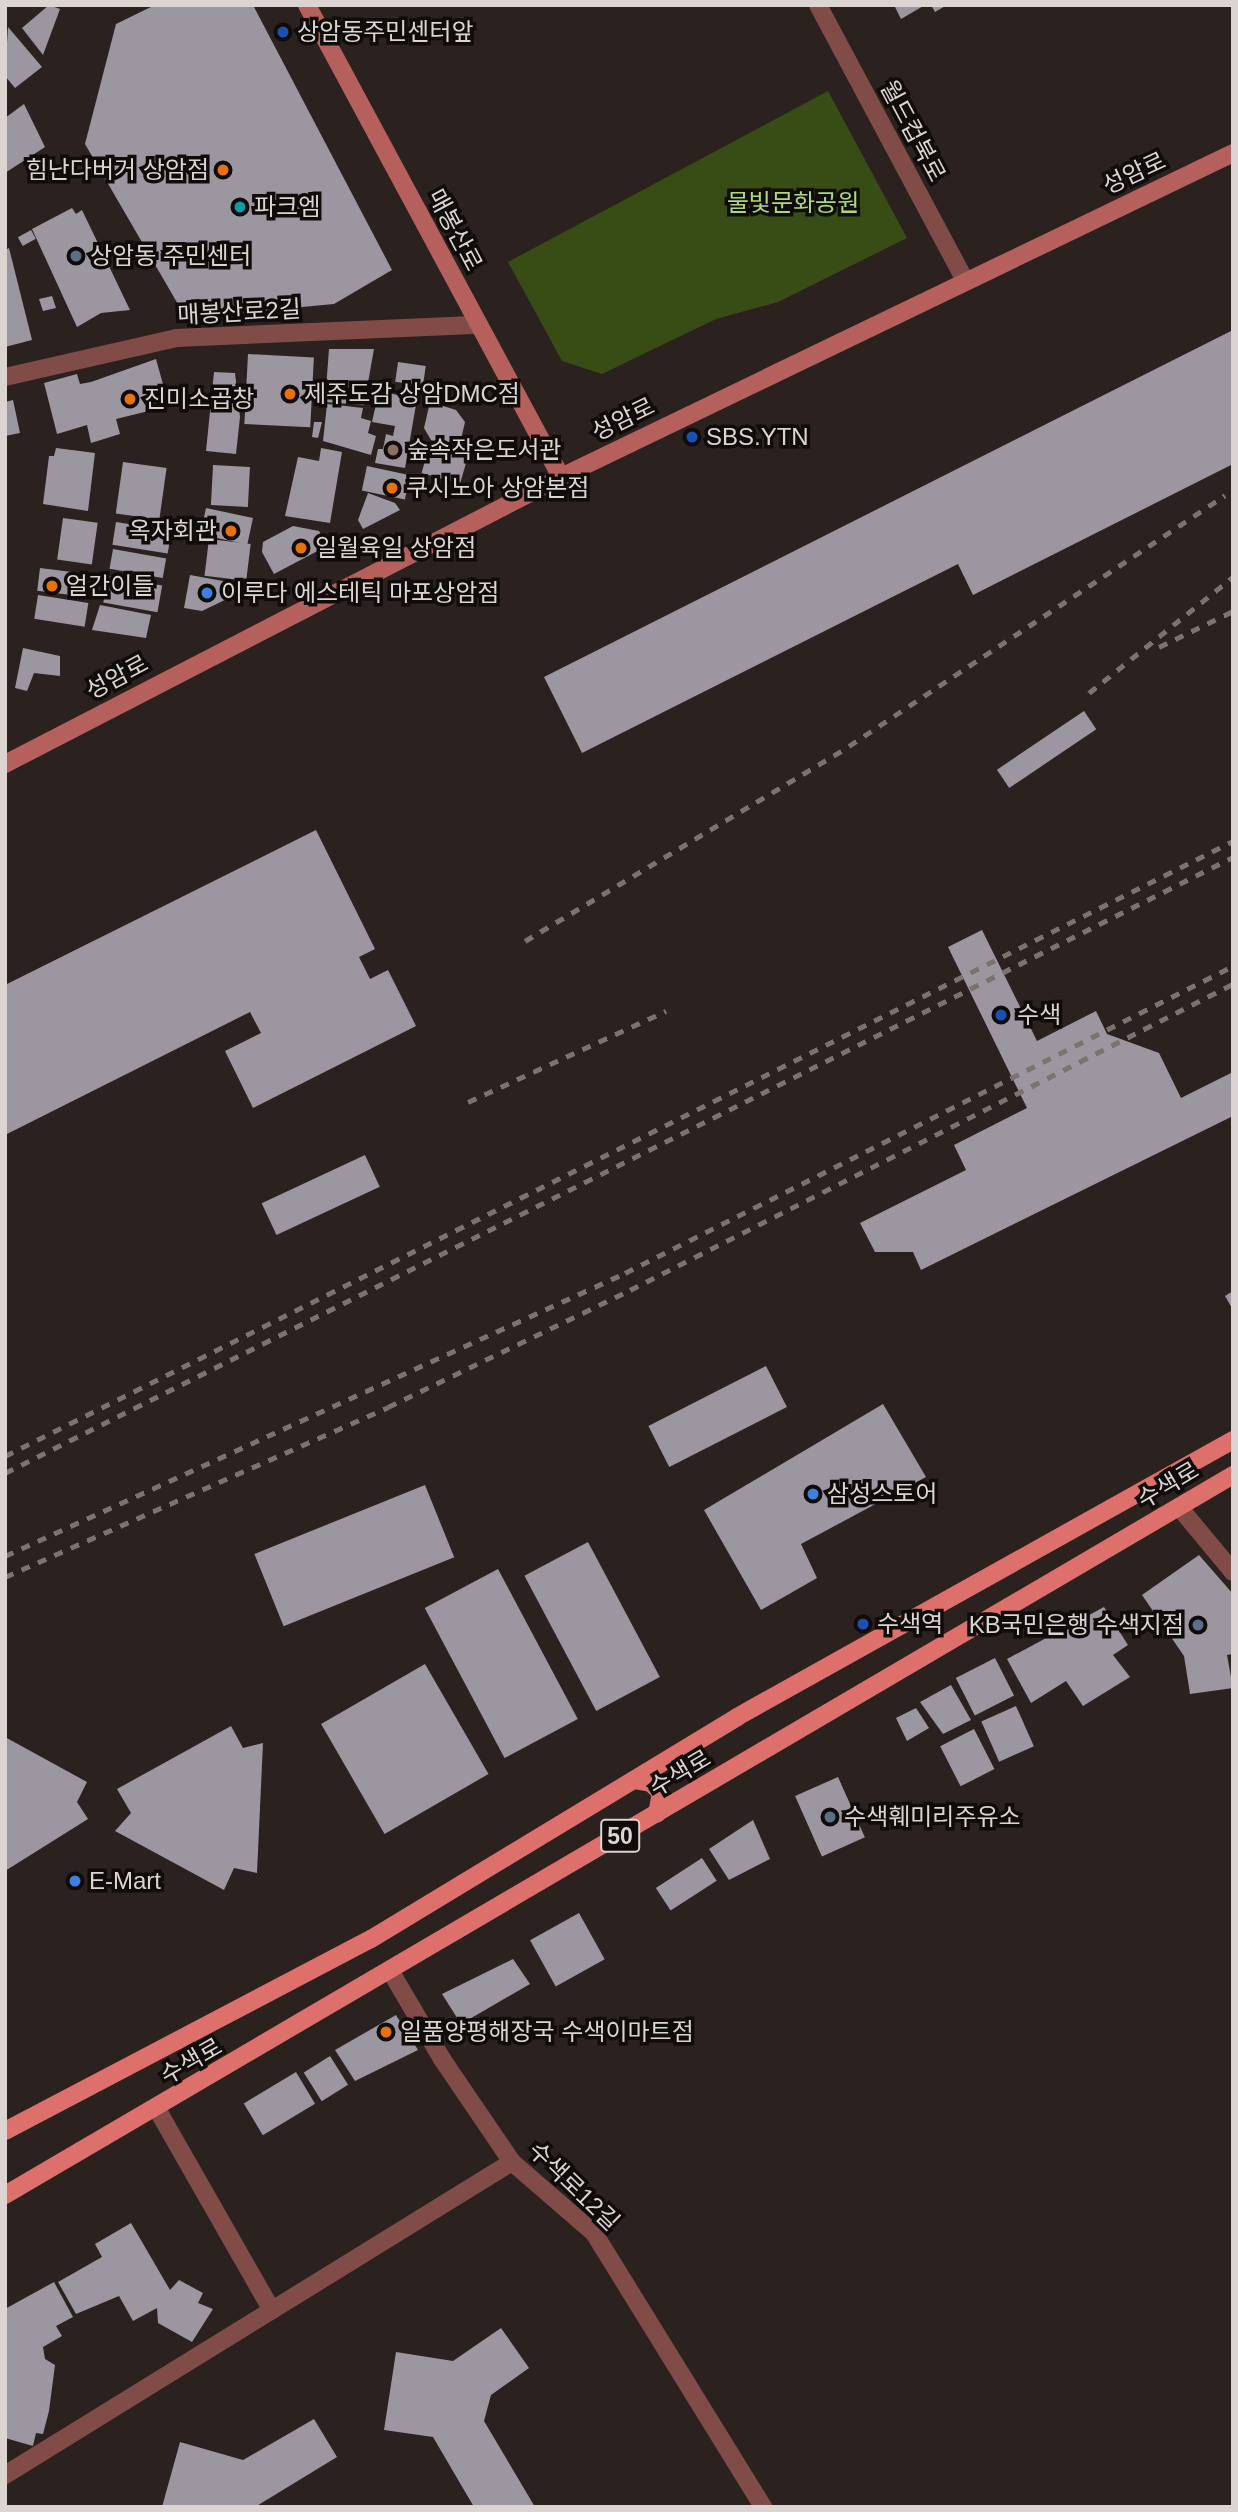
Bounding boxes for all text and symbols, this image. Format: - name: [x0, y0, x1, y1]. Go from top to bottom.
- place label: 상암동주민센터앞: [297, 18, 474, 46]
- marker: 상암동주민센터앞: [275, 24, 291, 40]
- street label: 월드컵북로: [874, 76, 952, 186]
- street label: 성암로: [1098, 146, 1170, 200]
- place label: 힘난다버거 상암점: [26, 156, 209, 184]
- marker: 힘난다버거 상암점: [215, 162, 231, 178]
- street label: 매봉산로: [422, 184, 488, 276]
- park label: 물빛문화공원: [727, 189, 859, 217]
- place label: 파크엠: [254, 193, 320, 221]
- marker: 파크엠: [232, 199, 248, 215]
- place label: 상암동 주민센터: [90, 242, 251, 270]
- marker: 상암동 주민센터: [68, 248, 84, 264]
- street label: 매봉산로2길: [176, 294, 302, 330]
- place label: 제주도감 상암DMC점: [304, 380, 520, 408]
- place label: 진미소곱창: [144, 385, 254, 413]
- marker: 제주도감 상암DMC점: [282, 386, 298, 402]
- marker: 진미소곱창: [122, 391, 138, 407]
- street label: 성암로: [587, 392, 659, 446]
- place label: SBS.YTN: [706, 423, 809, 451]
- marker: SBS.YTN: [684, 429, 700, 445]
- place label: 숲속작은도서관: [407, 436, 562, 464]
- marker: 숲속작은도서관: [385, 442, 401, 458]
- place label: 쿠시노아 상암본점: [406, 474, 589, 502]
- marker: 쿠시노아 상암본점: [384, 480, 400, 496]
- place label: 옥자회관: [129, 517, 217, 545]
- marker: 옥자회관: [223, 523, 239, 539]
- place label: 일월육일 상암점: [315, 534, 476, 562]
- marker: 일월육일 상암점: [293, 540, 309, 556]
- place label: 얼간이들: [66, 572, 154, 600]
- marker: 얼간이들: [44, 578, 60, 594]
- place label: 이루다 에스테틱 마포상암점: [221, 579, 499, 607]
- marker: 이루다 에스테틱 마포상암점: [199, 585, 215, 601]
- street label: 성암로: [81, 649, 153, 705]
- place label: 수색: [1017, 1001, 1061, 1029]
- marker: 수색: [991, 1005, 1011, 1025]
- street label: 수색로: [1132, 1456, 1204, 1514]
- place label: 삼성스토어: [827, 1480, 937, 1508]
- marker: 삼성스토어: [805, 1486, 821, 1502]
- place label: 수색역: [877, 1610, 943, 1638]
- place label: KB국민은행 수색지점: [969, 1611, 1184, 1639]
- marker: 수색역: [855, 1616, 871, 1632]
- marker: KB국민은행 수색지점: [1190, 1617, 1206, 1633]
- street label: 수색로: [644, 1744, 716, 1802]
- place label: 수색훼미리주유소: [844, 1803, 1021, 1831]
- marker: 수색훼미리주유소: [822, 1809, 838, 1825]
- road number: 50: [599, 1816, 641, 1856]
- place label: E-Mart: [89, 1867, 161, 1895]
- marker: E-Mart: [67, 1873, 83, 1889]
- place label: 일품양평해장국 수색이마트점: [400, 2018, 694, 2046]
- marker: 일품양평해장국 수색이마트점: [378, 2024, 394, 2040]
- street label: 수색로: [155, 2032, 227, 2090]
- street label: 수색로12길: [523, 2136, 625, 2236]

